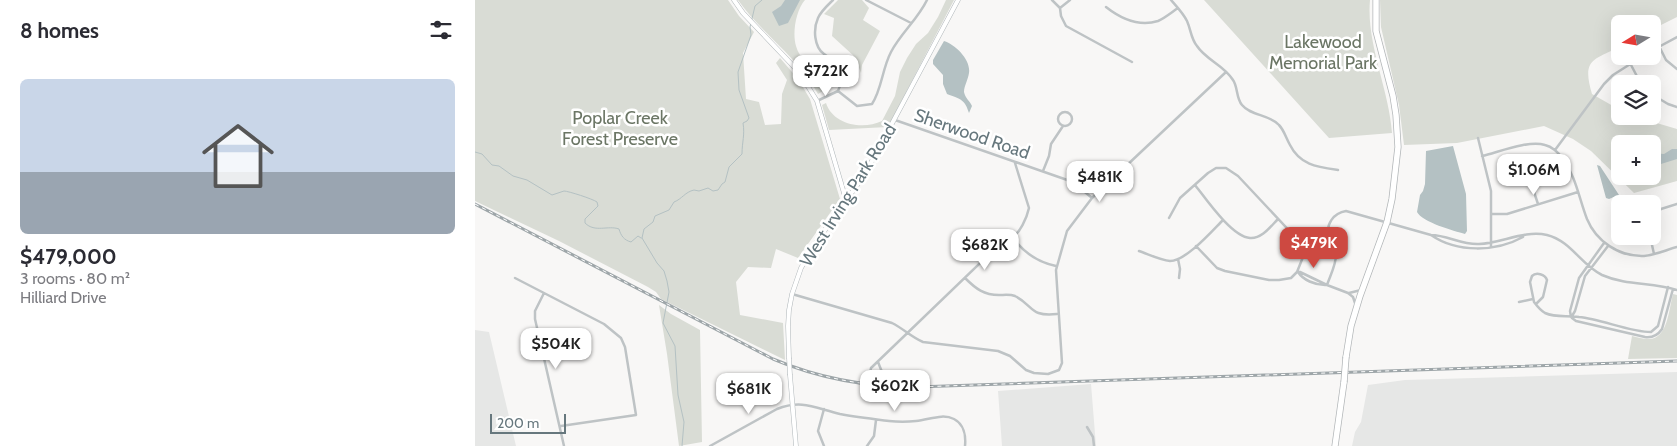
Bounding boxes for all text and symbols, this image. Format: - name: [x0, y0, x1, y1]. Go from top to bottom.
- north arrow: [1611, 15, 1661, 65]
- map controls: [1611, 15, 1661, 245]
- icon: filters: [427, 16, 455, 44]
- text: 8 homes: [20, 18, 99, 43]
- park label: Lakewood Memorial Park: [1269, 31, 1378, 74]
- pin: $722K: [791, 54, 861, 97]
- text: $722K: [804, 61, 848, 80]
- button: layers: [1611, 75, 1661, 125]
- street label: Sherwood Road: [911, 104, 1033, 164]
- park label: Poplar Creek Forest Preserve: [562, 107, 678, 150]
- icon: home: [193, 111, 283, 201]
- street label: West Irving Park Road: [795, 119, 901, 271]
- button: +: [1611, 135, 1661, 185]
- pin: $1.06M: [1493, 154, 1575, 196]
- pin: $481K: [1065, 160, 1135, 203]
- text: $1.06M: [1508, 160, 1560, 179]
- text: $481K: [1078, 167, 1122, 186]
- button: −: [1611, 195, 1661, 245]
- pin: $479K: [1279, 226, 1349, 269]
- pin: $682K: [950, 228, 1020, 271]
- text: $479K: [1291, 233, 1337, 252]
- text: $682K: [962, 235, 1008, 254]
- text: $479,000: [20, 244, 117, 269]
- text: 3 rooms · 80 m²: [20, 269, 130, 288]
- text: Hilliard Drive: [20, 288, 106, 307]
- pin: $504K: [521, 328, 591, 370]
- text: $504K: [531, 334, 581, 353]
- pin: $602K: [860, 370, 930, 412]
- pin: $681K: [714, 372, 784, 415]
- text: $602K: [871, 376, 919, 395]
- text: $681K: [727, 379, 771, 398]
- scale bar: [490, 411, 566, 434]
- text: 200 m: [497, 414, 539, 432]

